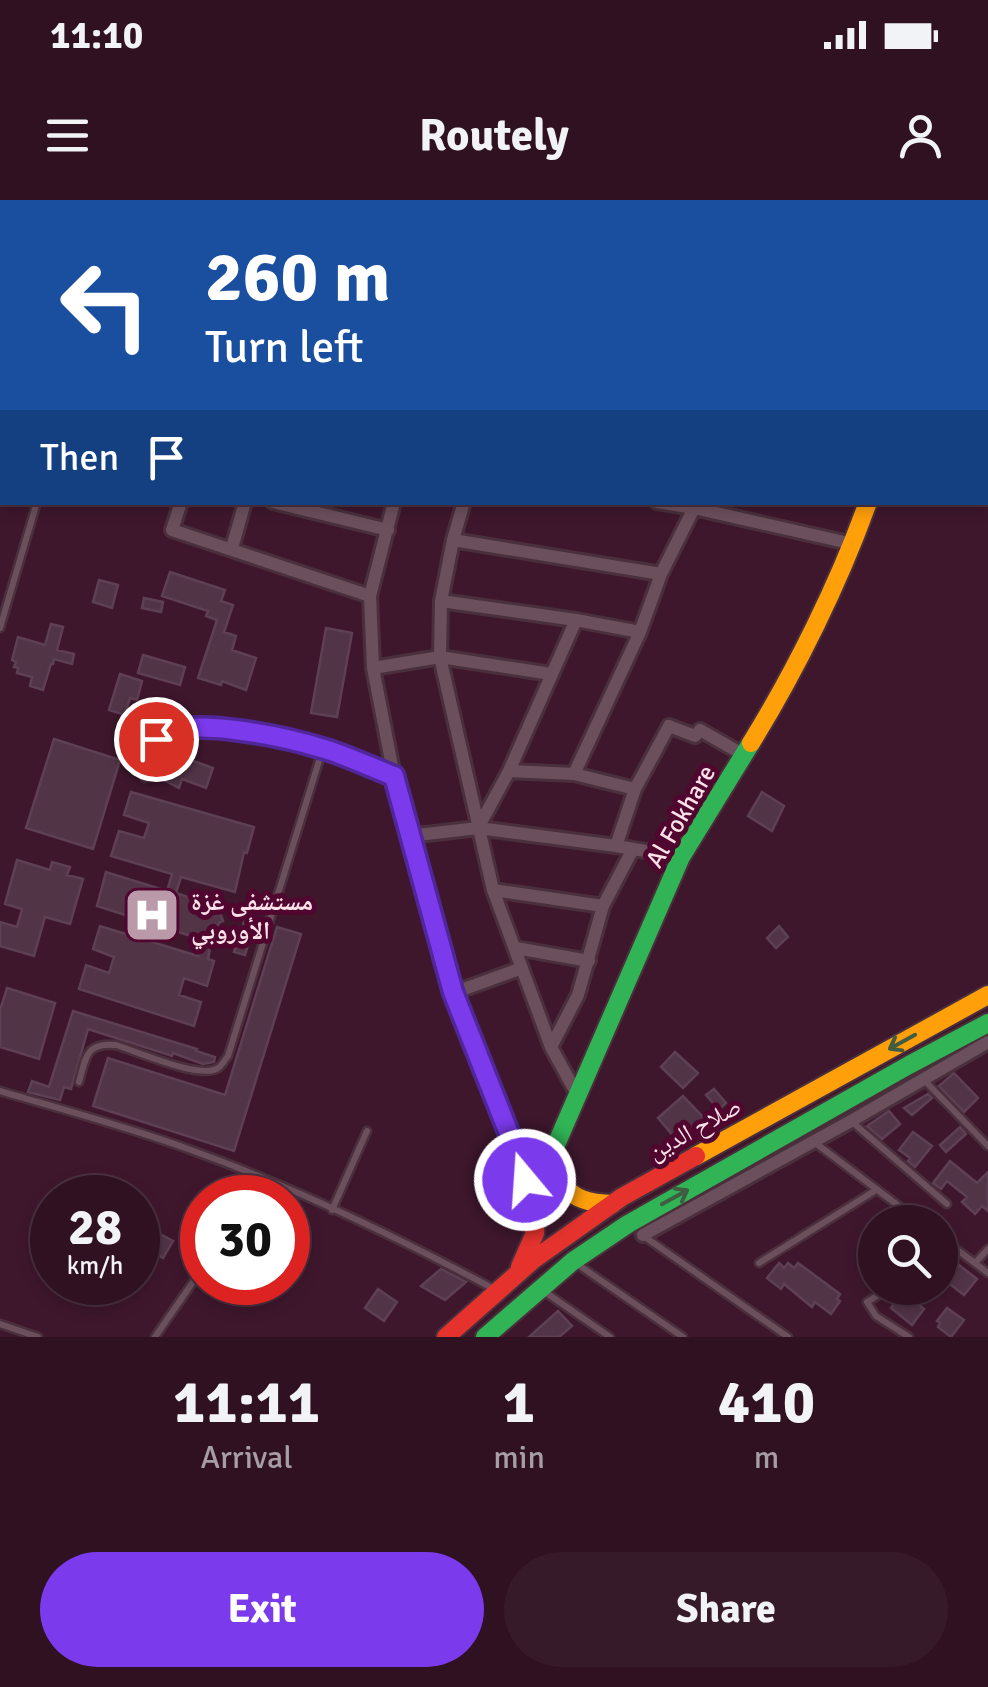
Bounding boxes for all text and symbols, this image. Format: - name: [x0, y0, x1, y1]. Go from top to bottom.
- text: 11:10: [50, 12, 143, 59]
- icon: menu: [40, 108, 95, 163]
- text: Routely: [419, 108, 569, 163]
- icon: person: [893, 108, 948, 163]
- text: 260 m: [205, 234, 390, 320]
- icon: left: [40, 240, 170, 370]
- text: Turn left: [205, 320, 364, 375]
- icon: arrive: [139, 430, 194, 485]
- text: Then: [40, 434, 119, 481]
- pin: [114, 697, 199, 782]
- icon: arrive: [129, 712, 184, 767]
- street label: Al Fokhare: [639, 759, 722, 873]
- hospital icon: مستشفى غزة الأوروبي: [122, 885, 182, 945]
- place label: مستشفى غزة الأوروبي: [191, 886, 313, 950]
- one-way arrow: [888, 1032, 918, 1052]
- street label: صلاح الدين: [642, 1090, 747, 1167]
- position arrow: [473, 1128, 577, 1232]
- speed limit sign: 30: [180, 1175, 310, 1305]
- one-way arrow: [660, 1186, 690, 1206]
- text: 28: [68, 1197, 122, 1259]
- map controls: [858, 1205, 958, 1305]
- button: search: [858, 1205, 958, 1305]
- text: km/h: [67, 1250, 123, 1281]
- text: 11:11: [173, 1366, 320, 1440]
- text: 1: [503, 1366, 535, 1440]
- text: 410: [718, 1366, 815, 1440]
- text: Arrival: [201, 1438, 293, 1477]
- text: min: [493, 1438, 545, 1477]
- text: m: [754, 1438, 779, 1477]
- button: Exit: [40, 1552, 484, 1667]
- button: Share: [504, 1552, 948, 1667]

